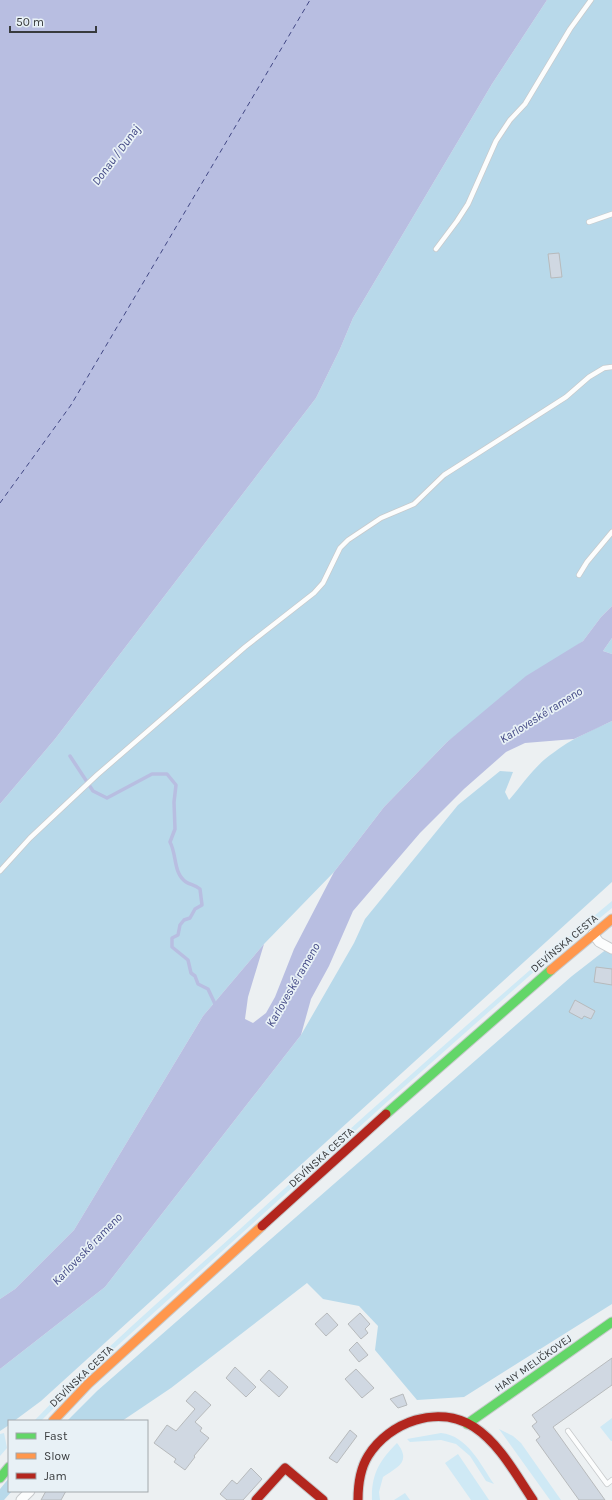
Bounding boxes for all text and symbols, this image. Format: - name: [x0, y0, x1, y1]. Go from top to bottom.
- scale bar: [10, 8, 96, 34]
- text: 50 m: [16, 15, 44, 29]
- water label: Donau / Dunaj: [89, 122, 143, 188]
- water label: Karloveské rameno: [497, 684, 585, 746]
- street label: DEVÍNSKA CESTA: [527, 910, 601, 975]
- water label: Karloveské rameno: [263, 940, 323, 1030]
- street label: DEVÍNSKA CESTA: [285, 1123, 357, 1190]
- water label: Karloveské rameno: [49, 1210, 125, 1288]
- street label: HANY MELIČKOVEJ: [491, 1330, 574, 1395]
- street label: DEVÍNSKA CESTA: [45, 1341, 116, 1410]
- legend: [8, 1420, 148, 1492]
- text: Fast: [44, 1429, 68, 1443]
- text: Slow: [44, 1449, 70, 1463]
- text: Jam: [44, 1469, 67, 1483]

